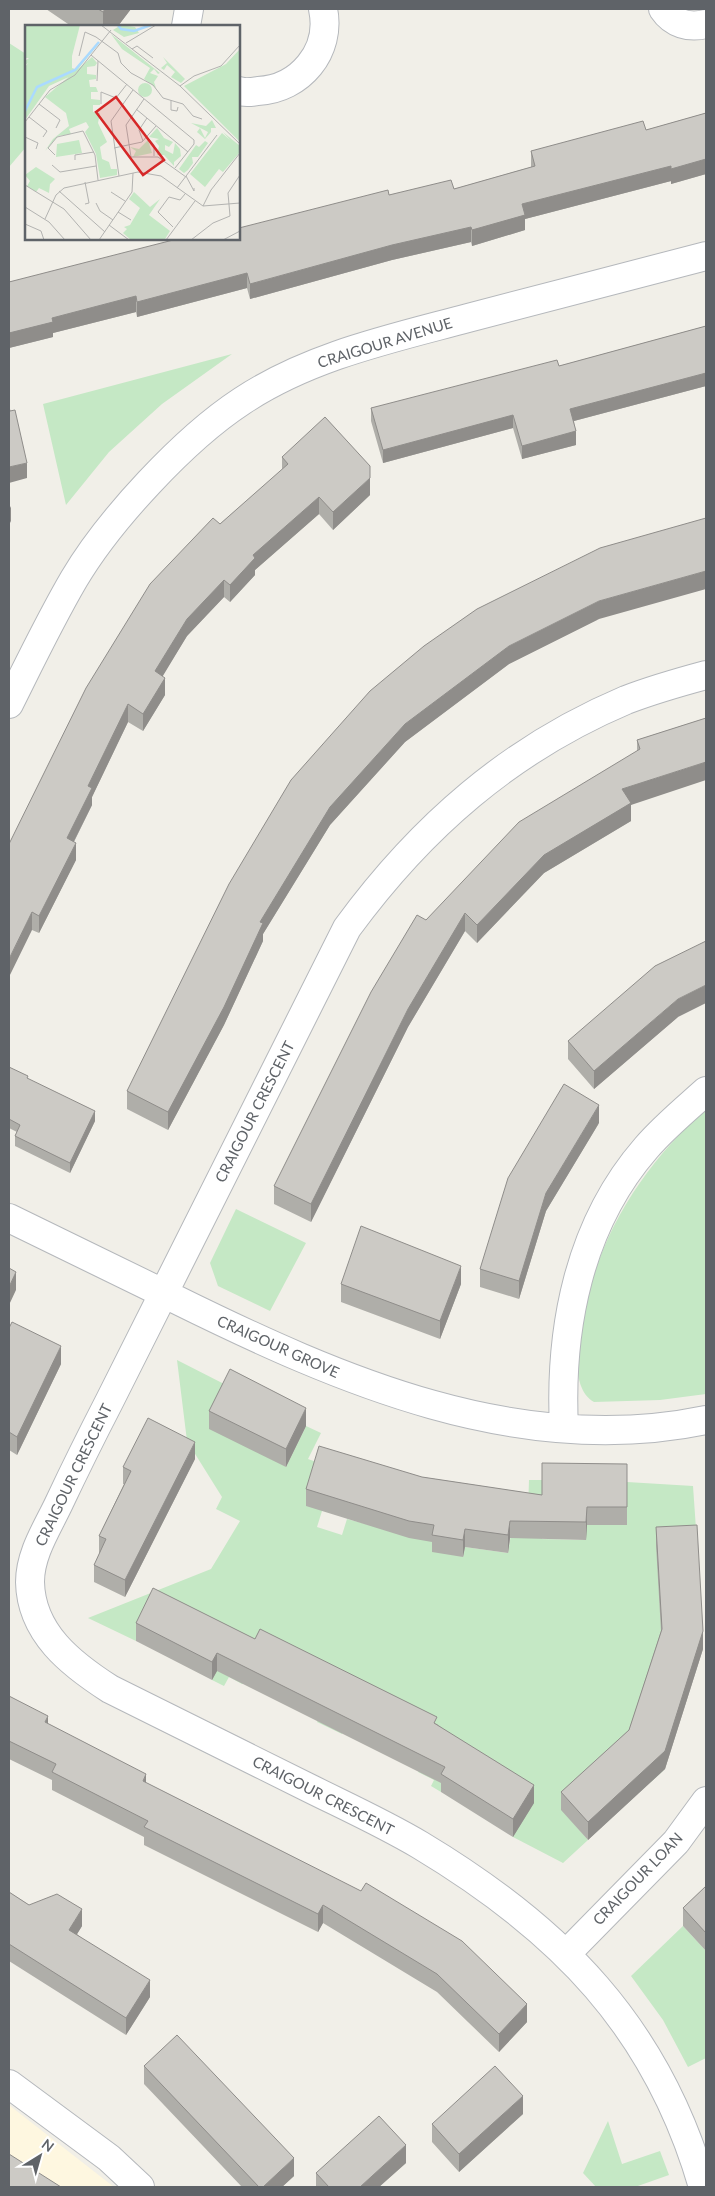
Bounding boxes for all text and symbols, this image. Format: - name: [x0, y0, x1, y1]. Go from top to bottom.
- inset map: [25, 25, 240, 240]
- street label: CRAIGOUR AVENUE: [315, 313, 454, 371]
- street label: CRAIGOUR CRESCENT: [211, 1038, 298, 1185]
- street label: CRAIGOUR GROVE: [215, 1311, 342, 1381]
- street label: CRAIGOUR CRESCENT: [31, 1400, 115, 1549]
- street label: CRAIGOUR CRESCENT: [250, 1752, 397, 1839]
- street label: CRAIGOUR LOAN: [589, 1828, 686, 1928]
- north arrow: [15, 2131, 65, 2181]
- text: N: [39, 2135, 58, 2155]

